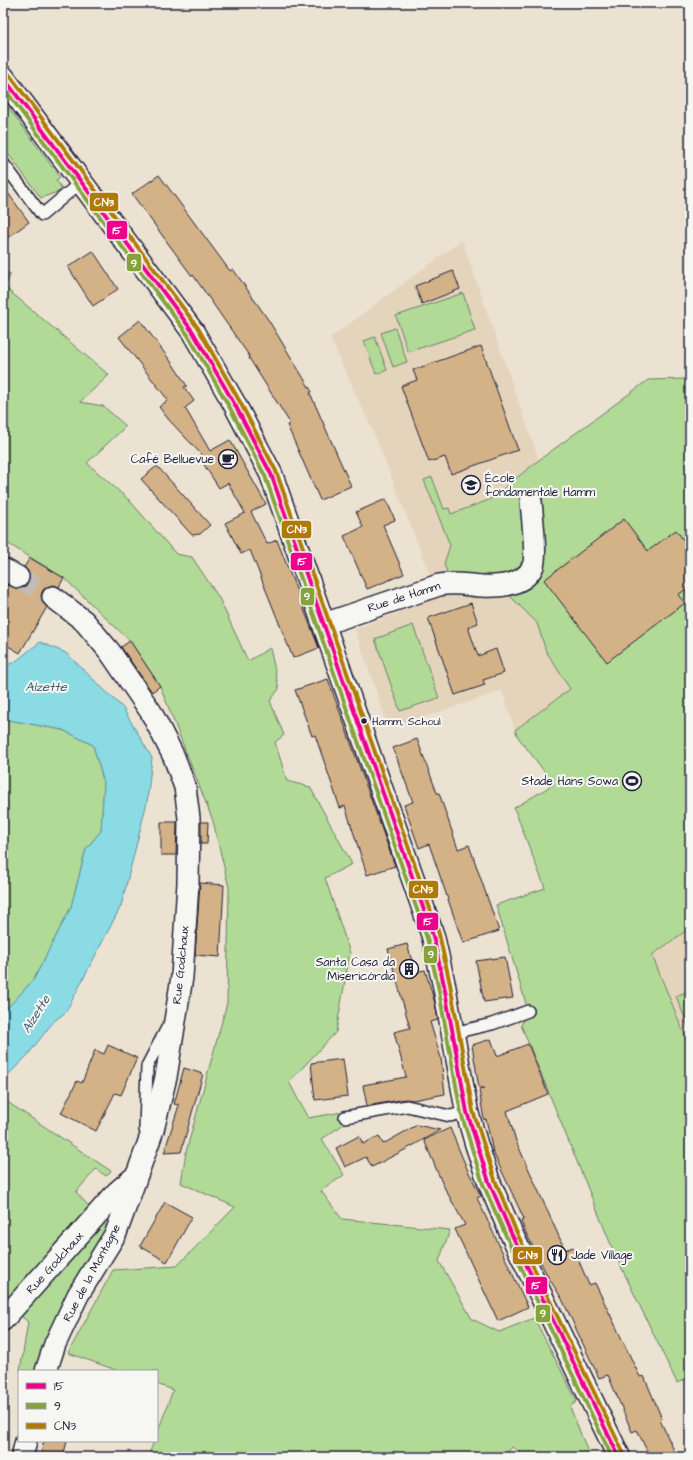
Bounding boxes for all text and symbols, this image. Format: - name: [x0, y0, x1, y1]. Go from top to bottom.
- line badge: CN3: [89, 192, 119, 212]
- text: CN3: [94, 195, 115, 210]
- line badge: 15: [106, 220, 128, 240]
- text: 15: [112, 223, 122, 238]
- line badge: 9: [126, 253, 142, 272]
- text: 9: [131, 256, 137, 271]
- cafe icon: Café Belluevue: [217, 448, 239, 470]
- place label: Café Belluevue: [131, 451, 215, 468]
- place label: École fondamentale Hamm: [485, 470, 596, 501]
- school or university icon: École fondamentale Hamm: [460, 474, 482, 496]
- line badge: CN3: [281, 520, 312, 539]
- text: CN3: [287, 522, 308, 537]
- line badge: 15: [290, 552, 313, 571]
- text: 15: [297, 554, 307, 569]
- street label: Rue de Hamm: [365, 577, 443, 617]
- line badge: 9: [300, 587, 315, 606]
- text: 9: [304, 589, 310, 604]
- water label: Alzette: [25, 678, 68, 696]
- place label: Hamm, Schoul: [372, 714, 441, 729]
- marker: Hamm, Schoul: [359, 716, 369, 726]
- sports icon: Stade Hans Sowa: [621, 770, 643, 792]
- place label: Stade Hans Sowa: [521, 773, 618, 790]
- line badge: CN3: [408, 880, 439, 899]
- text: CN3: [413, 882, 434, 897]
- line badge: 15: [416, 912, 439, 931]
- text: 15: [423, 914, 433, 929]
- street label: Rue Godchaux: [168, 925, 194, 1005]
- line badge: 9: [423, 945, 438, 964]
- text: 9: [428, 947, 434, 962]
- place label: Santa Casa da Misericórdia: [316, 954, 395, 985]
- building icon: Santa Casa da Misericórdia: [398, 958, 420, 980]
- water label: Alzette: [17, 991, 55, 1036]
- street label: Rue de la Montagne: [59, 1221, 126, 1325]
- street label: Rue Godchaux: [22, 1228, 88, 1298]
- restaurant icon: Jade Village: [546, 1244, 568, 1266]
- line badge: CN3: [512, 1246, 543, 1265]
- place label: Jade Village: [571, 1247, 633, 1265]
- text: CN3: [518, 1248, 539, 1263]
- line badge: 15: [525, 1276, 548, 1295]
- text: 15: [531, 1278, 541, 1293]
- line badge: 9: [535, 1304, 551, 1323]
- text: 9: [540, 1306, 546, 1321]
- legend: [18, 1370, 158, 1442]
- text: 15: [54, 1378, 65, 1395]
- text: 9: [54, 1398, 61, 1415]
- text: CN3: [54, 1418, 76, 1435]

